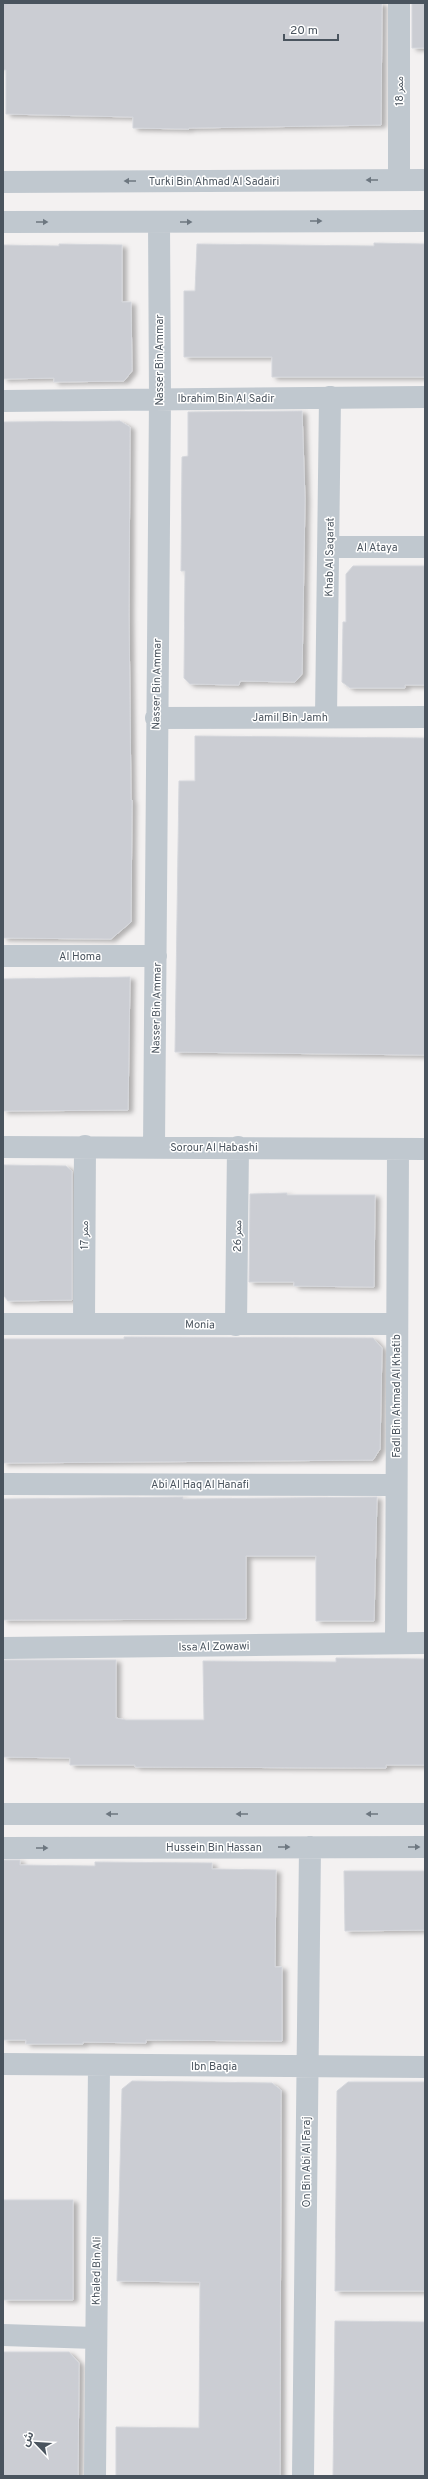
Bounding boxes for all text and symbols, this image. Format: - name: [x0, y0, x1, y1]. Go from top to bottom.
- scale bar: [284, 16, 338, 42]
- text: 20 m: [290, 23, 318, 39]
- street label: ممر 18: [393, 76, 407, 106]
- street label: Turki Bin Ahmad Al Sadairi: [149, 175, 279, 189]
- one-way arrow: [365, 177, 378, 183]
- one-way arrow: [123, 178, 136, 184]
- one-way arrow: [310, 218, 322, 225]
- one-way arrow: [36, 219, 49, 225]
- one-way arrow: [180, 219, 193, 225]
- street label: Nasser Bin Ammar: [153, 314, 167, 406]
- street label: Ibrahim Bin Al Sadir: [177, 392, 275, 406]
- street label: Khab Al Saqarat: [322, 517, 338, 597]
- street label: Al Ataya: [356, 541, 398, 555]
- street label: Nasser Bin Ammar: [149, 638, 165, 730]
- street label: Jamil Bin Jamh: [252, 711, 328, 725]
- street label: Al Homa: [59, 950, 101, 964]
- street label: Nasser Bin Ammar: [149, 962, 165, 1054]
- street label: Sorour Al Habashi: [170, 1141, 258, 1155]
- street label: ممر 26: [231, 1219, 245, 1252]
- street label: ممر 17: [78, 1220, 92, 1249]
- street label: Monia: [185, 1318, 215, 1332]
- street label: Fadl Bin Ahmad Al Khatib: [390, 1334, 404, 1458]
- street label: Abi Al Haq Al Hanafi: [151, 1478, 249, 1492]
- street label: Issa Al Zowawi: [178, 1639, 250, 1655]
- one-way arrow: [105, 1811, 118, 1817]
- one-way arrow: [235, 1811, 248, 1817]
- one-way arrow: [365, 1811, 378, 1817]
- street label: Hussein Bin Hassan: [166, 1841, 262, 1855]
- one-way arrow: [278, 1844, 291, 1850]
- one-way arrow: [408, 1844, 421, 1850]
- one-way arrow: [36, 1845, 49, 1851]
- street label: Ibn Baqia: [191, 2060, 237, 2074]
- street label: On Bin Abi Al Faraj: [300, 2117, 314, 2207]
- street label: Khaled Bin Ali: [89, 2237, 105, 2305]
- north arrow: [16, 2423, 56, 2463]
- text: ش: [18, 2429, 37, 2449]

